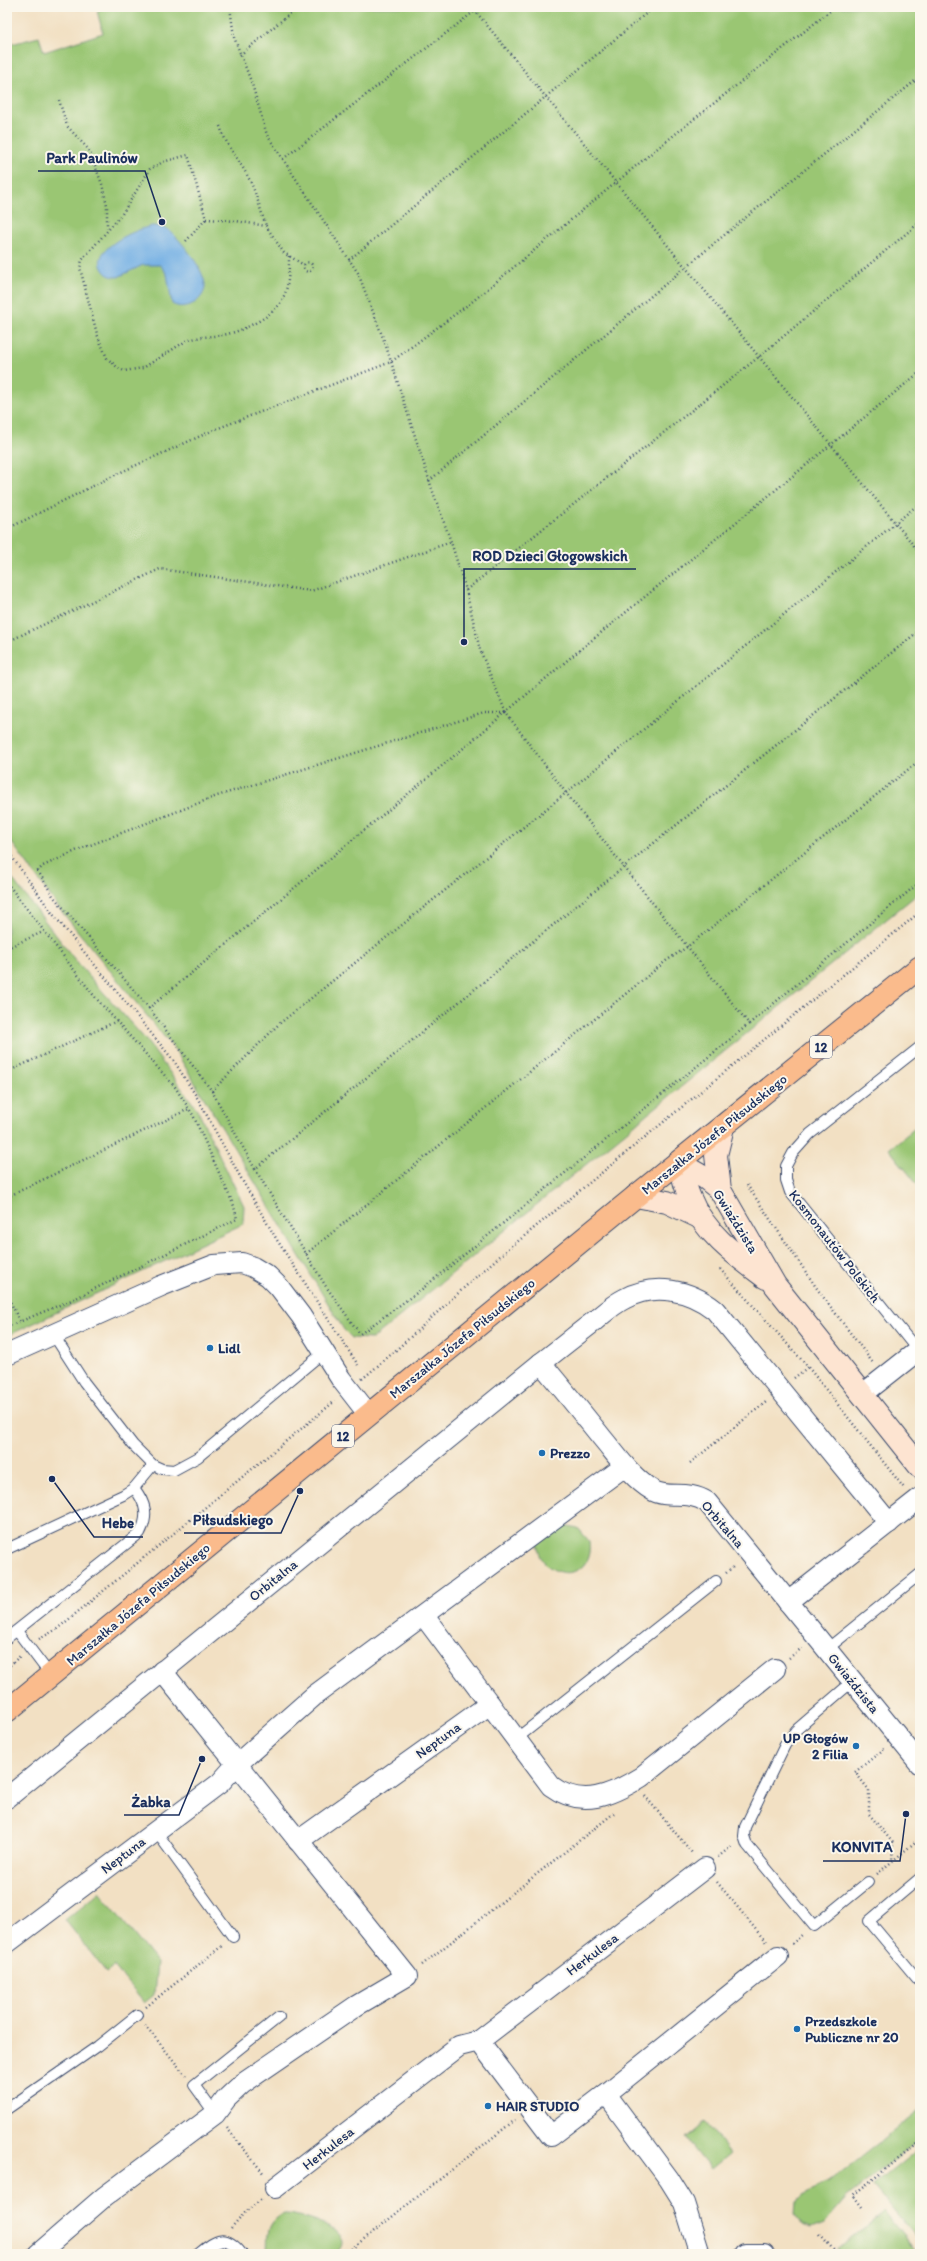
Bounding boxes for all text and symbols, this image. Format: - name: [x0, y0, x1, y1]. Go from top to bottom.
- callout: Park Paulinów: [38, 144, 145, 171]
- text: Park Paulinów: [46, 149, 139, 167]
- callout: ROD Dzieci Głogowskich: [464, 542, 636, 569]
- text: ROD Dzieci Głogowskich: [472, 547, 628, 566]
- road number: 12: [810, 1036, 832, 1058]
- street label: Marszałka Józefa Piłsudskiego: [638, 1070, 791, 1198]
- street label: Gwiaździsta: [709, 1186, 762, 1257]
- street label: Kosmonautów Polskich: [785, 1186, 884, 1307]
- street label: Marszałka Józefa Piłsudskiego: [386, 1274, 539, 1402]
- place label: Lidl: [218, 1340, 241, 1357]
- marker: Lidl: [205, 1343, 215, 1353]
- road number: 12: [332, 1425, 354, 1447]
- place label: Prezzo: [550, 1445, 590, 1462]
- marker: Prezzo: [537, 1448, 547, 1458]
- street label: Orbitalna: [697, 1497, 748, 1552]
- callout: Piłsudskiego: [184, 1506, 281, 1533]
- callout: Hebe: [94, 1510, 143, 1537]
- text: Piłsudskiego: [193, 1511, 274, 1530]
- text: Hebe: [102, 1514, 134, 1532]
- street label: Marszałka Józefa Piłsudskiego: [63, 1539, 214, 1670]
- street label: Orbitalna: [246, 1555, 302, 1605]
- street label: Gwiaździsta: [824, 1650, 883, 1717]
- street label: Neptuna: [412, 1718, 465, 1762]
- place label: UP Głogów 2 Filia: [783, 1730, 849, 1763]
- marker: UP Głogów 2 Filia: [851, 1741, 861, 1751]
- callout: Żabka: [124, 1788, 179, 1815]
- text: Żabka: [131, 1793, 171, 1811]
- street label: Neptuna: [98, 1833, 150, 1878]
- callout: KONVITA: [823, 1834, 900, 1861]
- text: KONVITA: [831, 1838, 893, 1856]
- street label: Herkulesa: [563, 1929, 622, 1980]
- place label: Przedszkole Publiczne nr 20: [805, 2013, 899, 2046]
- marker: Przedszkole Publiczne nr 20: [792, 2024, 802, 2034]
- place label: HAIR STUDIO: [496, 2098, 579, 2115]
- marker: HAIR STUDIO: [483, 2101, 493, 2111]
- street label: Herkulesa: [299, 2123, 358, 2174]

